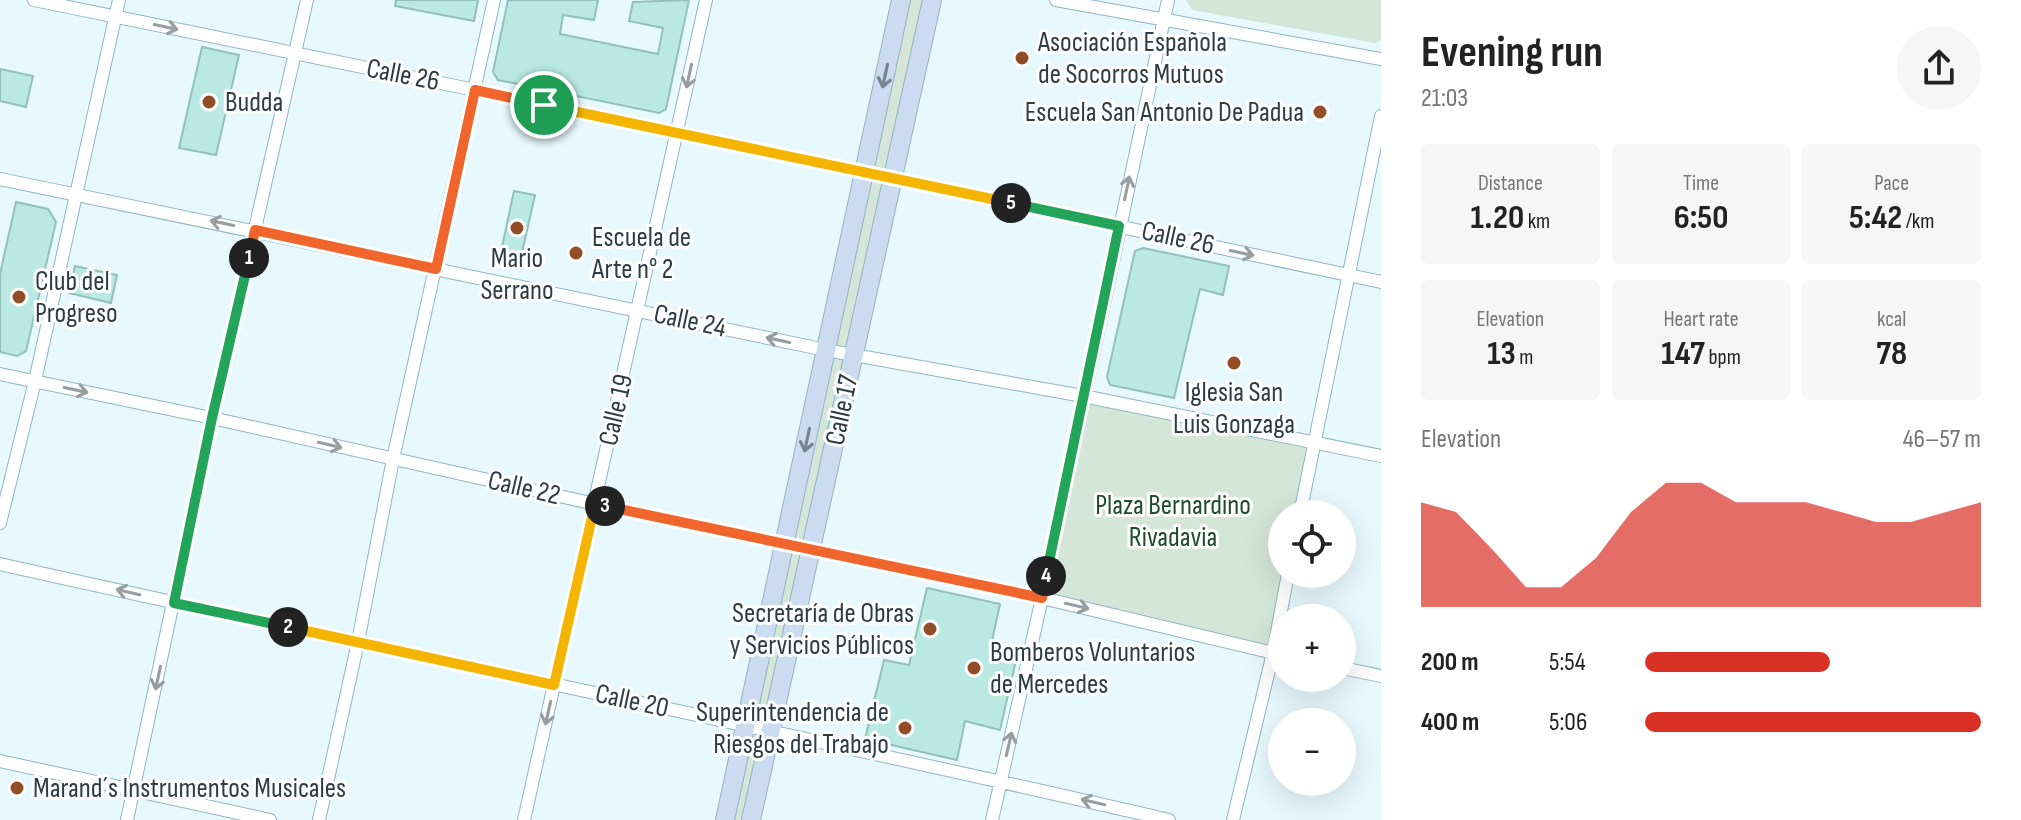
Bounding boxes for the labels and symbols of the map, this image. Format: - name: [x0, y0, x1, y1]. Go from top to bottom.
- one-way arrow: [152, 20, 178, 35]
- place label: Asociación Española de Socorros Mutuos: [1037, 26, 1227, 91]
- marker: Asociación Española de Socorros Mutuos: [1013, 49, 1031, 67]
- street label: Calle 26: [364, 52, 442, 98]
- one-way arrow: [681, 63, 696, 88]
- one-way arrow: [877, 63, 892, 89]
- pin: [510, 71, 578, 139]
- place label: Budda: [225, 86, 283, 119]
- marker: Budda: [200, 93, 218, 111]
- place label: Escuela San Antonio De Padua: [1025, 96, 1304, 129]
- marker: Escuela San Antonio De Padua: [1311, 103, 1329, 121]
- one-way arrow: [1120, 176, 1135, 202]
- pin: 5: [991, 183, 1031, 223]
- street label: Calle 26: [1138, 214, 1218, 262]
- one-way arrow: [209, 215, 235, 230]
- marker: Mario Serrano: [508, 219, 526, 237]
- place label: Escuela de Arte n° 2: [591, 221, 691, 286]
- pin: 1: [229, 238, 269, 278]
- place label: Mario Serrano: [480, 242, 554, 307]
- marker: Escuela de Arte n° 2: [567, 244, 585, 262]
- one-way arrow: [1229, 246, 1255, 261]
- place label: Club del Progreso: [35, 265, 118, 330]
- marker: Club del Progreso: [10, 288, 28, 306]
- street label: Calle 24: [651, 297, 729, 345]
- one-way arrow: [765, 332, 791, 347]
- marker: Iglesia San Luis Gonzaga: [1225, 354, 1243, 372]
- street label: Calle 19: [592, 371, 640, 449]
- street label: Calle 17: [818, 372, 866, 448]
- place label: Iglesia San Luis Gonzaga: [1173, 376, 1295, 441]
- one-way arrow: [63, 383, 89, 398]
- one-way arrow: [799, 427, 814, 452]
- one-way arrow: [317, 438, 343, 453]
- street label: Calle 22: [485, 464, 563, 512]
- pin: 3: [585, 486, 625, 526]
- park label: Plaza Bernardino Rivadavia: [1095, 489, 1251, 554]
- pin: 4: [1026, 556, 1066, 596]
- one-way arrow: [115, 584, 141, 599]
- place label: Secretaría de Obras y Servicios Públicos: [730, 597, 914, 662]
- one-way arrow: [1064, 600, 1089, 615]
- pin: 2: [268, 607, 308, 647]
- marker: Secretaría de Obras y Servicios Públicos: [921, 620, 939, 638]
- place label: Bomberos Voluntarios de Mercedes: [990, 636, 1195, 701]
- marker: Bomberos Voluntarios de Mercedes: [965, 659, 983, 677]
- one-way arrow: [150, 664, 165, 690]
- street label: Calle 20: [592, 677, 672, 725]
- place label: Superintendencia de Riesgos del Trabajo: [696, 696, 889, 761]
- one-way arrow: [540, 699, 555, 725]
- marker: Superintendencia de Riesgos del Trabajo: [896, 719, 914, 737]
- one-way arrow: [1002, 731, 1017, 757]
- place label: Marand´s Instrumentos Musicales: [33, 772, 346, 805]
- marker: Marand´s Instrumentos Musicales: [8, 779, 26, 797]
- one-way arrow: [1081, 794, 1106, 809]

